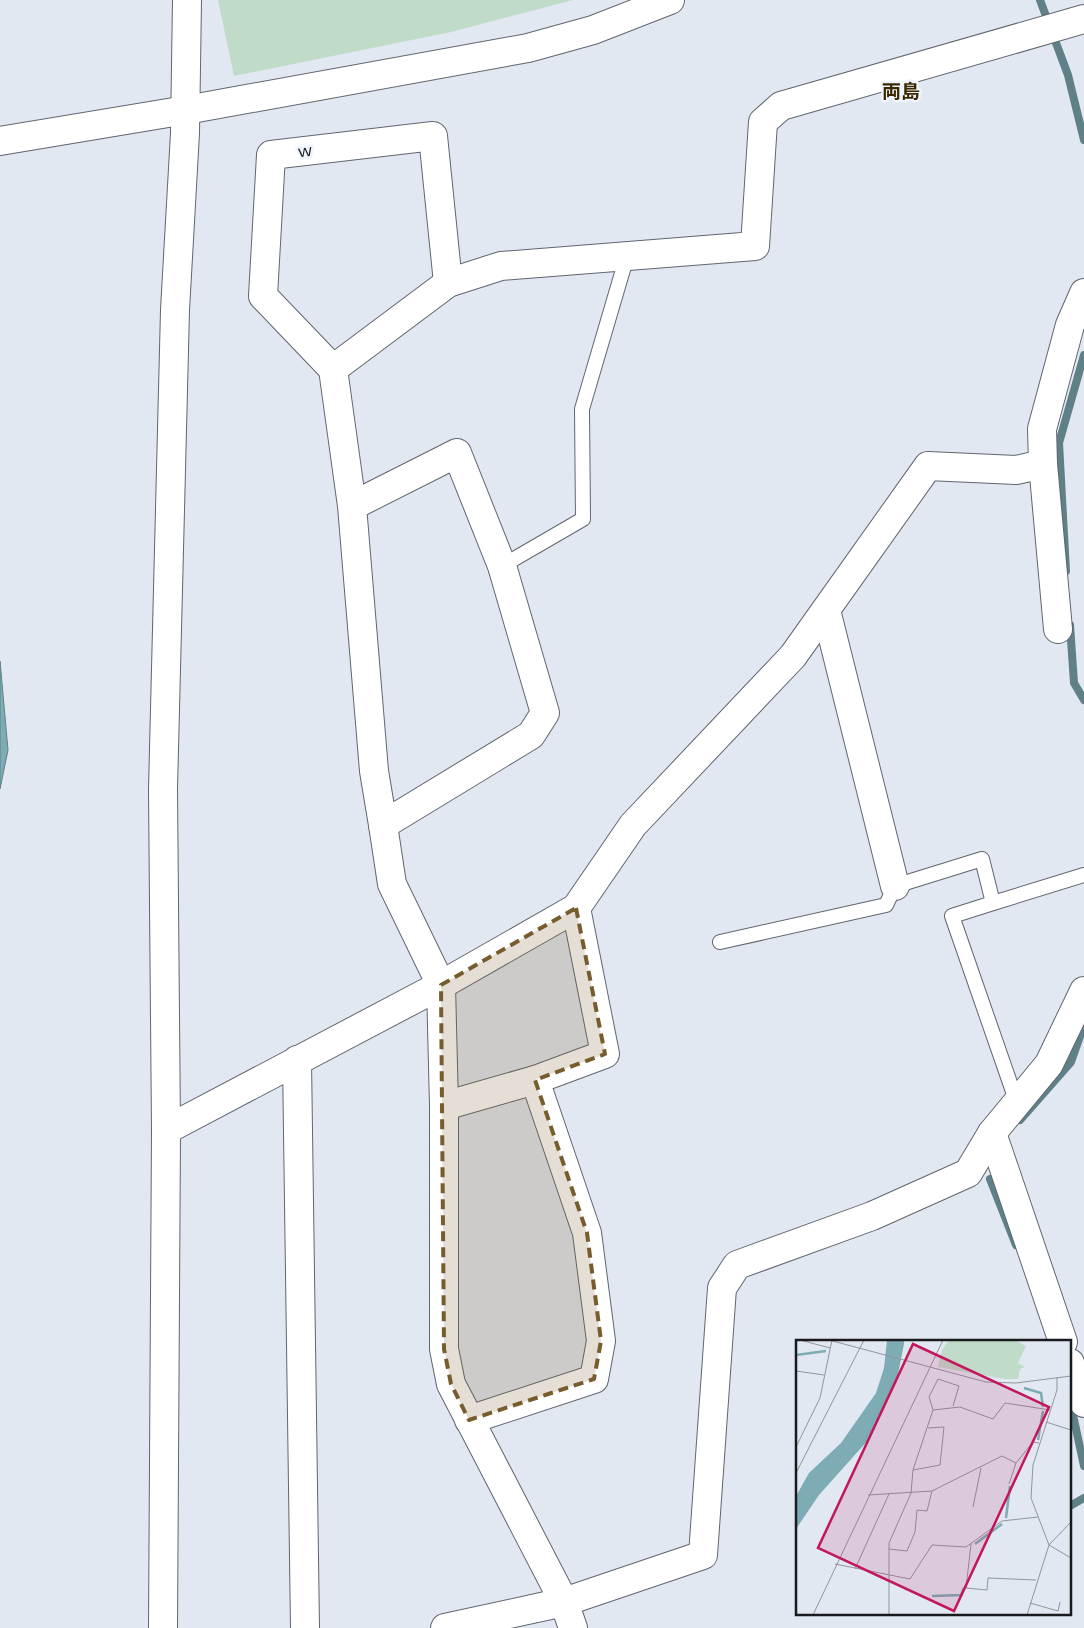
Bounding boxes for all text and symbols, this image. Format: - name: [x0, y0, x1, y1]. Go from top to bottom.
- district label: 両島: [882, 78, 920, 105]
- street label: ｗ: [296, 139, 314, 163]
- inset map: [796, 1340, 1072, 1616]

